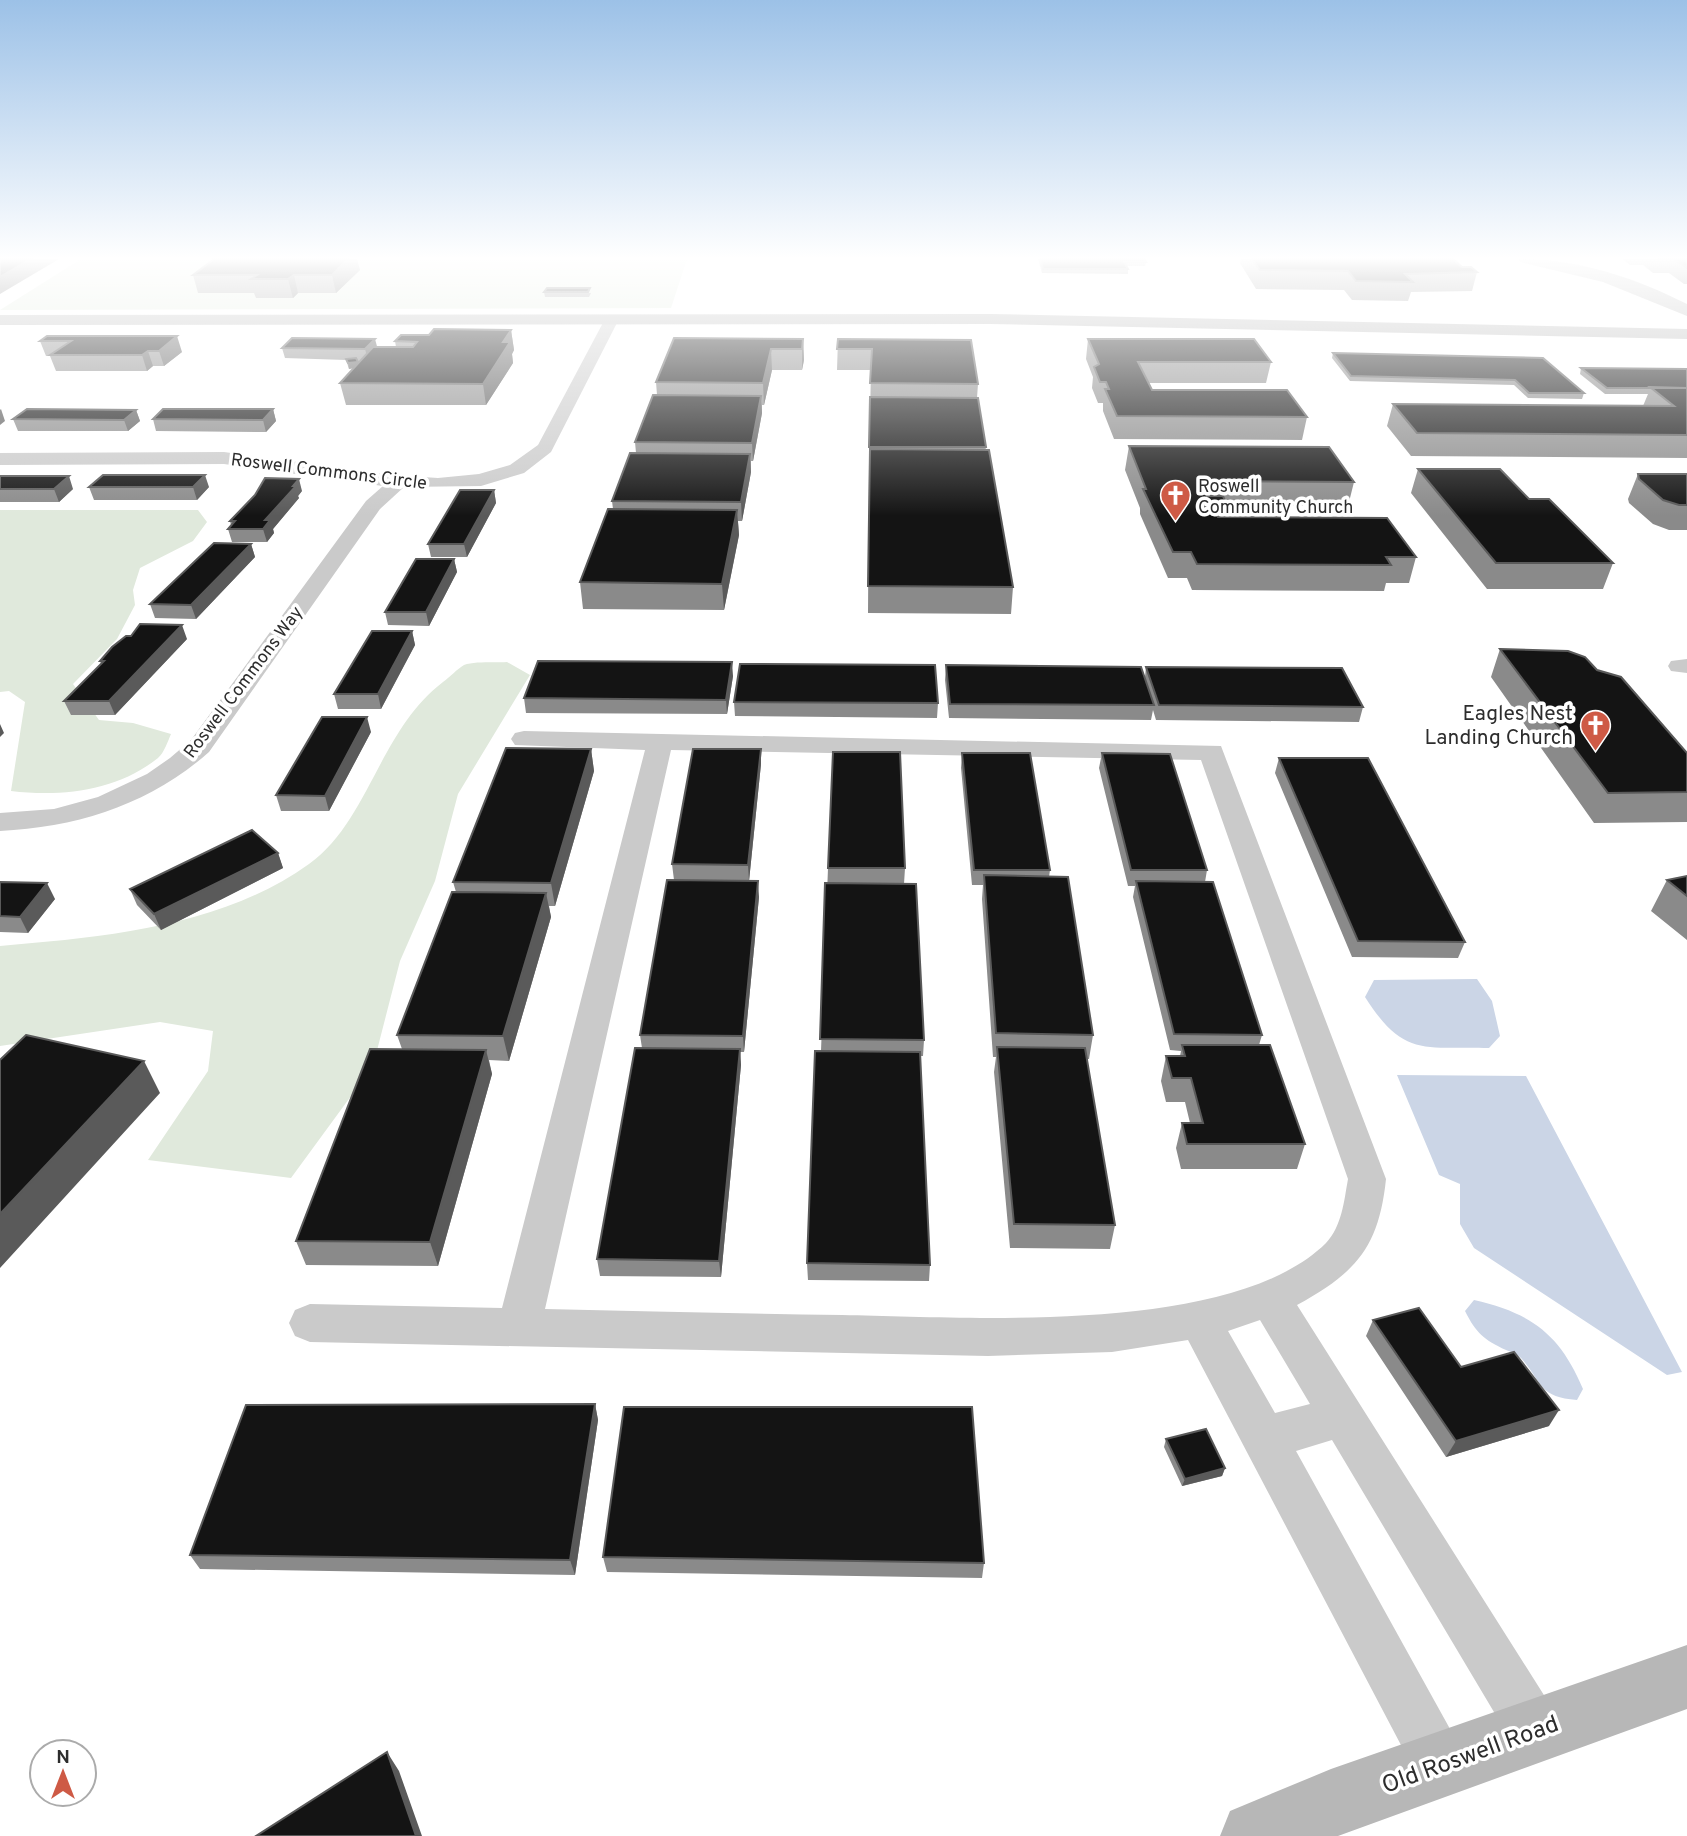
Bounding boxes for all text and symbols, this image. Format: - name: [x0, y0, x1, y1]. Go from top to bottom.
- street label: Roswell Commons Circle: [229, 449, 428, 496]
- place label: Roswell Community Church: [1198, 476, 1353, 520]
- church icon: Roswell Community Church: [1158, 479, 1192, 523]
- street label: Roswell Commons Way: [180, 602, 309, 763]
- place label: Eagles Nest Landing Church: [1424, 701, 1573, 752]
- church icon: Eagles Nest Landing Church: [1579, 708, 1613, 752]
- street label: Old Roswell Road: [1378, 1710, 1563, 1802]
- north arrow: [28, 1738, 98, 1808]
- text: N: [56, 1746, 70, 1770]

